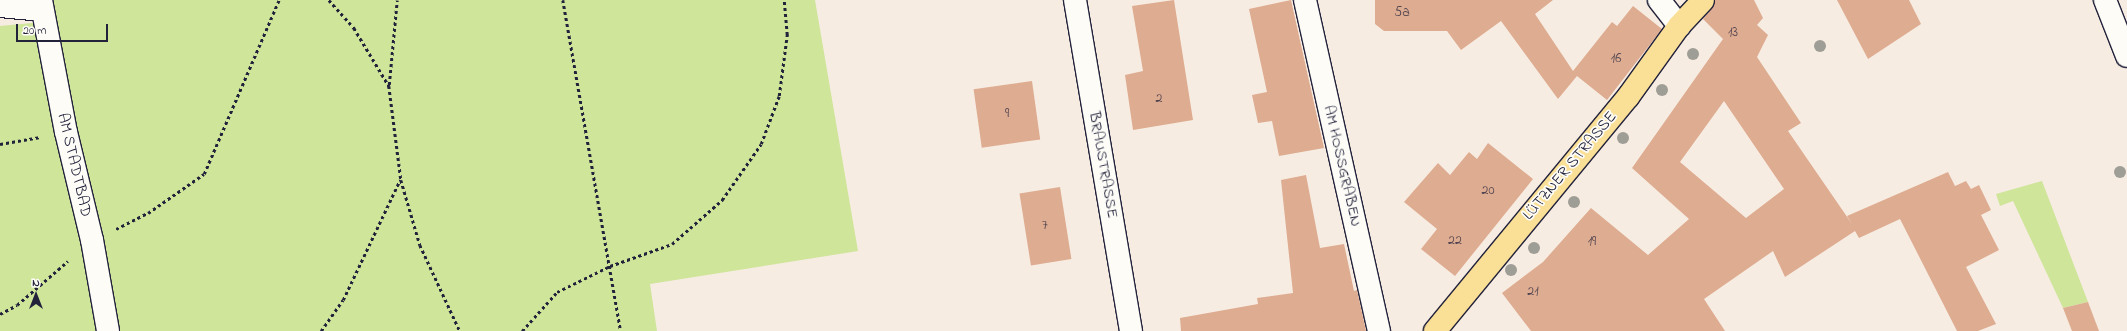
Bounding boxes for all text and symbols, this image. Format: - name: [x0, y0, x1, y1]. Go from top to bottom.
- house number: 5a: [1394, 5, 1410, 21]
- scale bar: [18, 16, 110, 42]
- text: 20 m: [23, 22, 46, 40]
- house number: 13: [1728, 25, 1738, 41]
- house number: 16: [1611, 51, 1621, 67]
- house number: 2: [1156, 91, 1162, 107]
- street label: AM HOSSGRABEN: [1319, 103, 1365, 229]
- house number: 9: [1005, 106, 1009, 122]
- street label: LÜTZNER STRASSE: [1519, 108, 1621, 224]
- street label: BRAUSTRASSE: [1084, 110, 1122, 220]
- street label: AM STADTBAD: [53, 111, 95, 219]
- house number: 20: [1481, 183, 1495, 199]
- house number: 7: [1042, 218, 1048, 234]
- house number: 22: [1448, 233, 1462, 249]
- house number: 19: [1588, 234, 1596, 250]
- north arrow: [16, 275, 56, 315]
- text: N: [32, 275, 40, 291]
- house number: 21: [1527, 284, 1539, 300]

